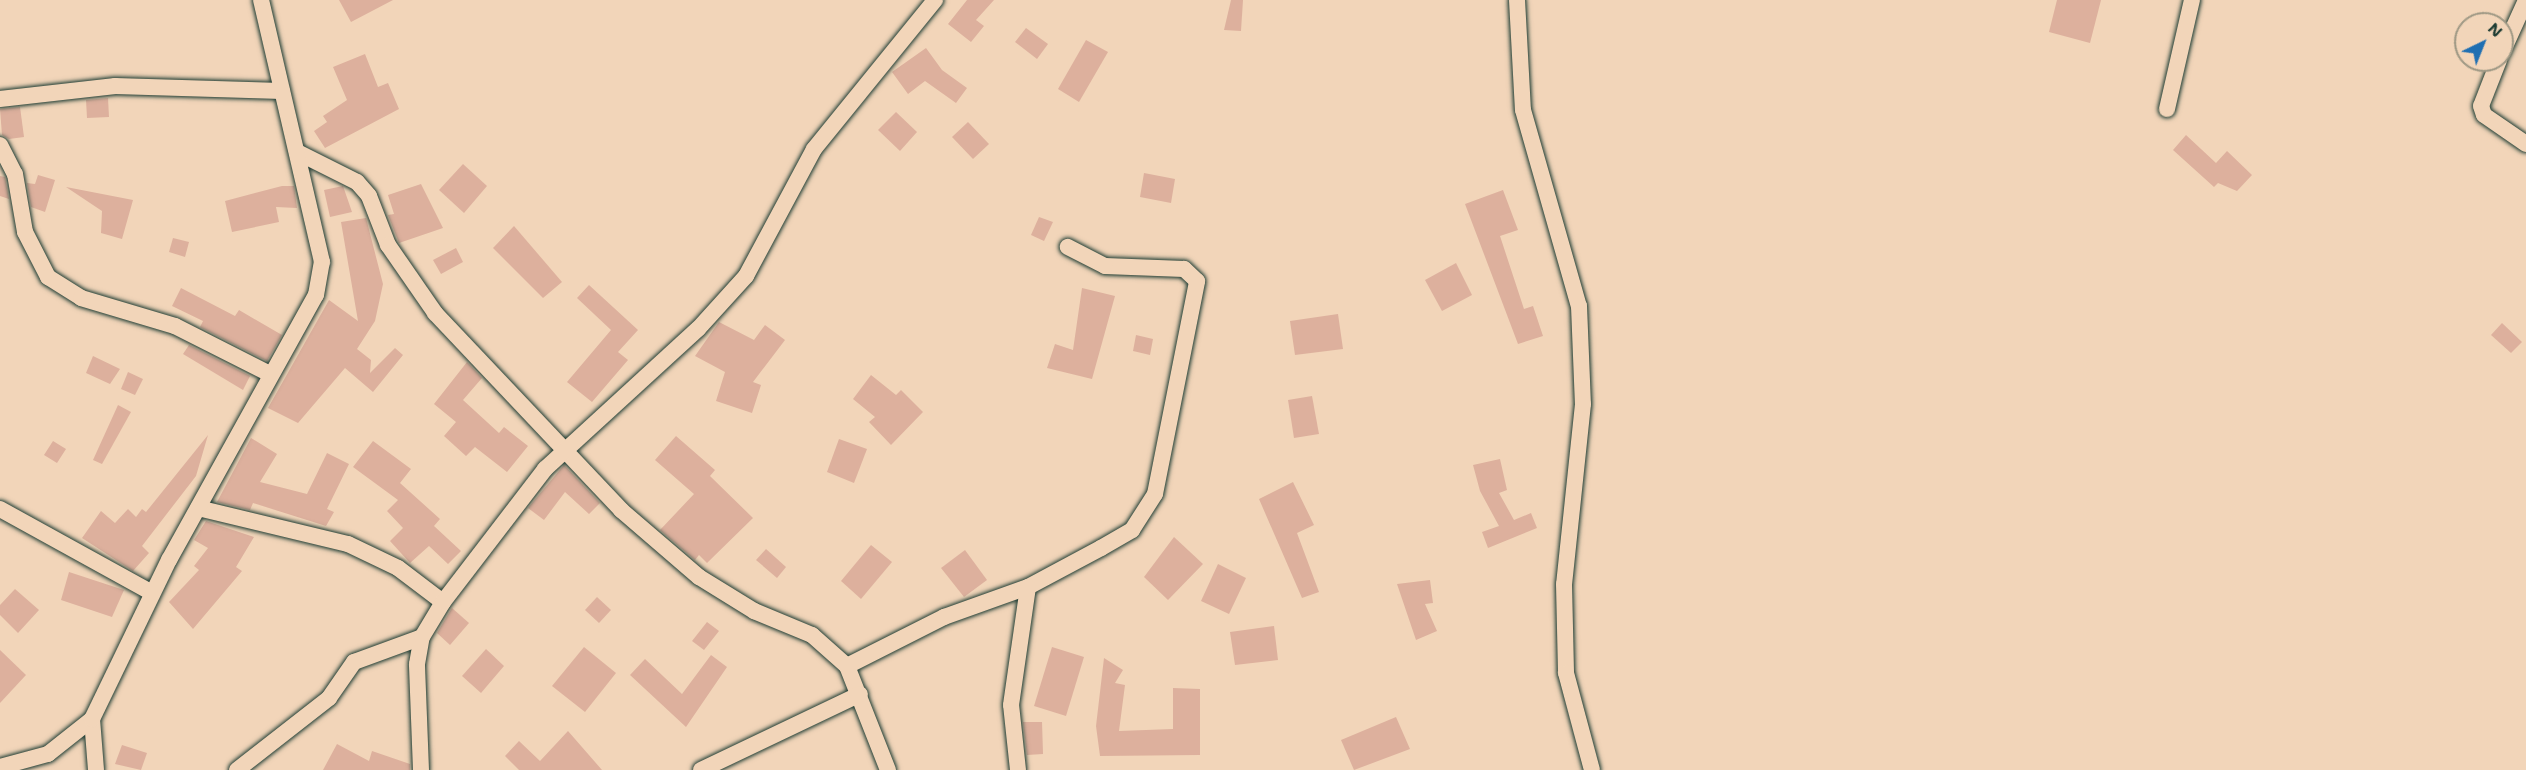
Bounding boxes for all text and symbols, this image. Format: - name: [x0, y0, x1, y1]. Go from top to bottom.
- north arrow: [2454, 12, 2514, 72]
- text: N: [2483, 18, 2507, 42]

